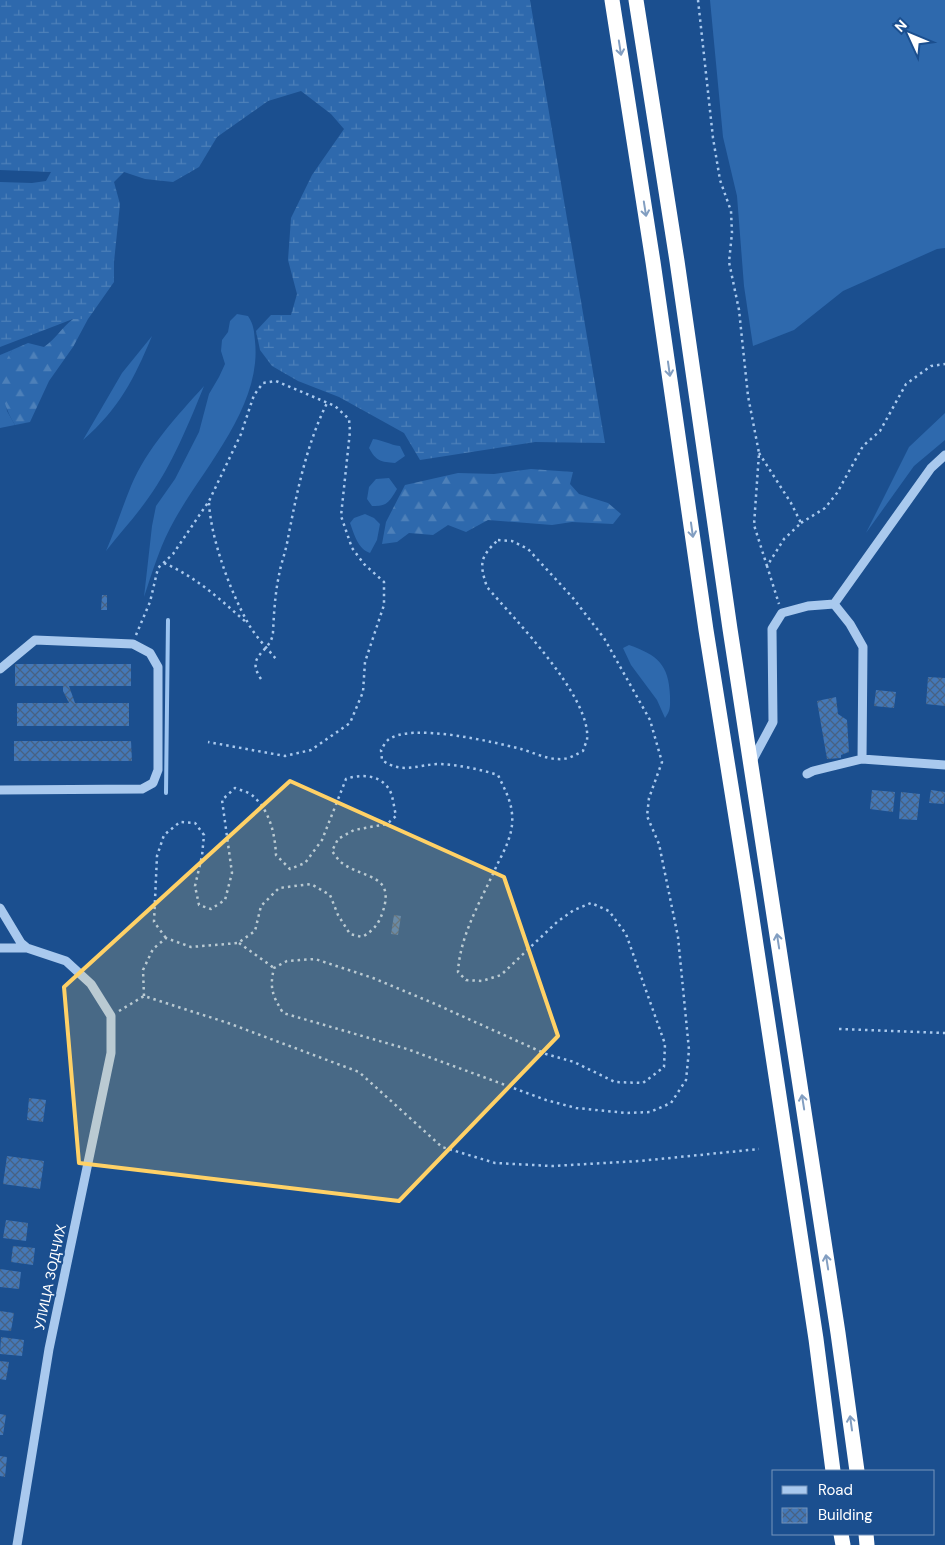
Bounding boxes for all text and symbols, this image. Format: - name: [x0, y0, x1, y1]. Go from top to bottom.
- north arrow: [885, 10, 935, 60]
- text: N: [891, 16, 911, 36]
- one-way arrow: [615, 40, 625, 56]
- one-way arrow: [640, 200, 650, 216]
- one-way arrow: [664, 361, 674, 377]
- one-way arrow: [687, 522, 697, 538]
- one-way arrow: [773, 933, 783, 949]
- one-way arrow: [797, 1094, 807, 1110]
- street label: УЛИЦА ЗОДЧИХ: [30, 1222, 70, 1332]
- one-way arrow: [822, 1254, 832, 1270]
- one-way arrow: [845, 1415, 855, 1431]
- legend: [772, 1470, 935, 1535]
- text: Road: [818, 1480, 853, 1500]
- text: Building: [818, 1505, 873, 1525]

